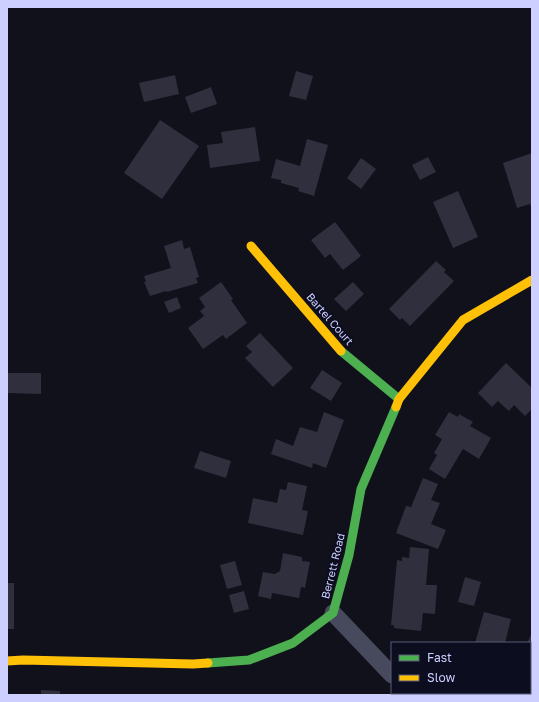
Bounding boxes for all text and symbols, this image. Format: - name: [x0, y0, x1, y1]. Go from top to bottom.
- street label: Bartel Court: [304, 290, 357, 347]
- street label: Berrett Road: [318, 532, 347, 600]
- legend: [391, 642, 531, 694]
- text: Fast: [427, 650, 452, 665]
- text: Slow: [427, 670, 455, 685]

